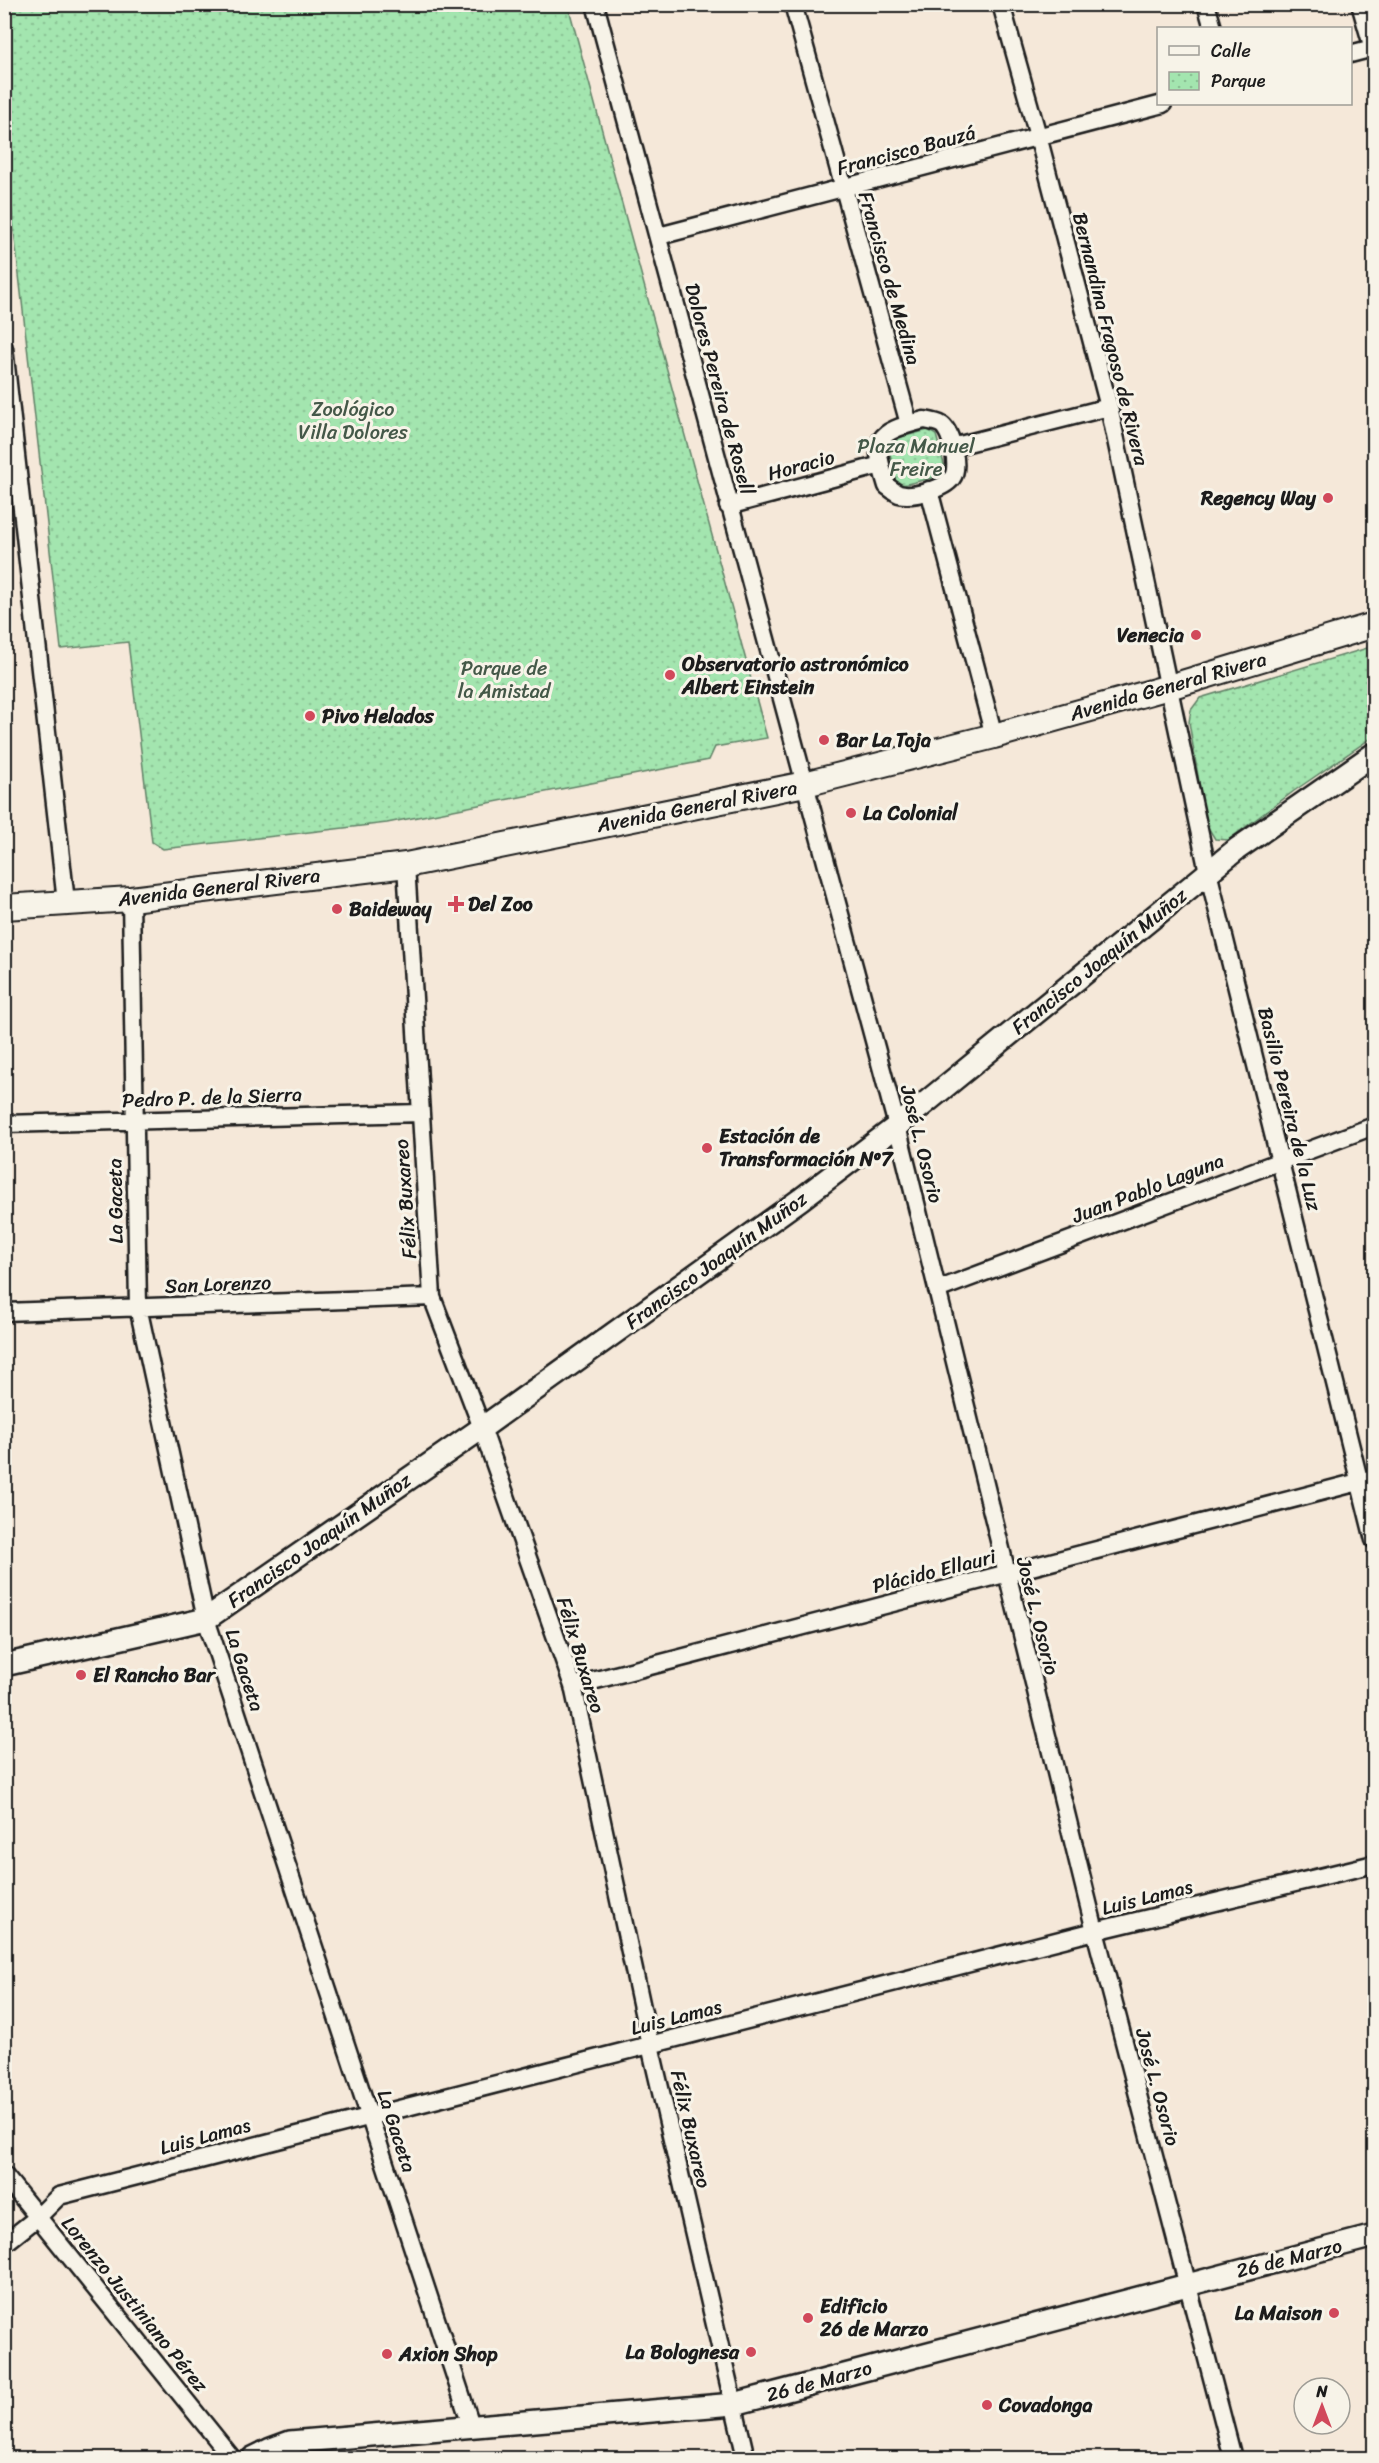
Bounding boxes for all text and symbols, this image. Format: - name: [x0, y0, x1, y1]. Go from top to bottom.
- legend: [1157, 27, 1352, 105]
- text: Calle: [1211, 35, 1251, 67]
- text: Parque: [1211, 65, 1266, 97]
- street label: Francisco Bauzá: [833, 115, 980, 186]
- street label: Francisco de Medina: [848, 187, 931, 369]
- street label: Bernandina Fragoso de Rivera: [1062, 209, 1159, 470]
- street label: Dolores Pereira de Rosell: [674, 279, 765, 499]
- park label: Zoológico Villa Dolores: [298, 392, 409, 450]
- park label: Plaza Manuel Freire: [857, 429, 976, 487]
- street label: Horacio: [764, 440, 839, 491]
- place label: Regency Way: [1200, 481, 1317, 516]
- marker: Regency Way: [1321, 491, 1335, 505]
- place label: Venecia: [1117, 618, 1184, 653]
- marker: Venecia: [1189, 628, 1203, 642]
- street label: Avenida General Rivera: [1065, 642, 1271, 732]
- place label: Observatorio astronómico Albert Einstein: [681, 647, 909, 705]
- park label: Parque de la Amistad: [458, 651, 552, 709]
- marker: Observatorio astronómico Albert Einstein: [663, 668, 677, 682]
- place label: Pivo Helados: [322, 699, 435, 734]
- marker: Pivo Helados: [303, 709, 317, 723]
- place label: Bar La Toja: [836, 723, 931, 758]
- marker: Bar La Toja: [817, 733, 831, 747]
- street label: Avenida General Rivera: [593, 770, 800, 843]
- place label: La Colonial: [863, 796, 959, 831]
- marker: La Colonial: [844, 806, 858, 820]
- street label: Avenida General Rivera: [115, 858, 322, 917]
- street label: Francisco Joaquín Muñoz: [1003, 879, 1196, 1044]
- place label: Del Zoo: [468, 887, 533, 922]
- place label: Baideway: [349, 892, 432, 927]
- marker: Del Zoo: [449, 897, 463, 911]
- marker: Baideway: [330, 902, 344, 916]
- street label: Basilio Pereira de la Luz: [1247, 1004, 1332, 1215]
- street label: Pedro P. de la Sierra: [121, 1077, 303, 1118]
- street label: José L. Osorio: [890, 1080, 953, 1207]
- place label: Estación de Transformación Nº7: [719, 1119, 894, 1177]
- street label: Félix Buxareo: [384, 1138, 427, 1260]
- marker: Estación de Transformación Nº7: [700, 1141, 714, 1155]
- street label: Juan Pablo Laguna: [1066, 1143, 1229, 1234]
- street label: La Gaceta: [97, 1158, 134, 1244]
- street label: Francisco Joaquín Muñoz: [618, 1182, 815, 1339]
- street label: San Lorenzo: [164, 1265, 272, 1304]
- street label: Francisco Joaquín Muñoz: [220, 1463, 419, 1617]
- street label: Plácido Ellauri: [869, 1539, 1001, 1604]
- street label: José L. Osorio: [1006, 1552, 1069, 1679]
- street label: Félix Buxareo: [546, 1593, 615, 1718]
- street label: La Gaceta: [215, 1624, 274, 1716]
- place label: El Rancho Bar: [93, 1658, 216, 1693]
- marker: El Rancho Bar: [74, 1668, 88, 1682]
- street label: Luis Lamas: [1098, 1869, 1197, 1926]
- street label: Luis Lamas: [627, 1989, 726, 2046]
- street label: José L. Osorio: [1125, 2023, 1190, 2150]
- street label: Félix Buxareo: [660, 2067, 721, 2192]
- street label: La Gaceta: [367, 2085, 426, 2177]
- street label: Luis Lamas: [156, 2107, 255, 2165]
- street label: Lorenzo Justiniano Pérez: [52, 2208, 217, 2401]
- street label: 26 de Marzo: [1232, 2228, 1346, 2289]
- place label: Edificio 26 de Marzo: [819, 2289, 928, 2347]
- place label: La Maison: [1235, 2296, 1322, 2331]
- marker: La Maison: [1327, 2306, 1341, 2320]
- marker: Edificio 26 de Marzo: [801, 2311, 815, 2325]
- place label: La Bolognesa: [625, 2335, 740, 2370]
- place label: Axion Shop: [398, 2337, 498, 2372]
- marker: La Bolognesa: [744, 2345, 758, 2359]
- marker: Axion Shop: [380, 2347, 394, 2361]
- street label: 26 de Marzo: [762, 2351, 876, 2412]
- north arrow: [1292, 2376, 1352, 2436]
- text: N: [1315, 2377, 1328, 2406]
- place label: Covadonga: [998, 2388, 1092, 2423]
- marker: Covadonga: [980, 2398, 994, 2412]

